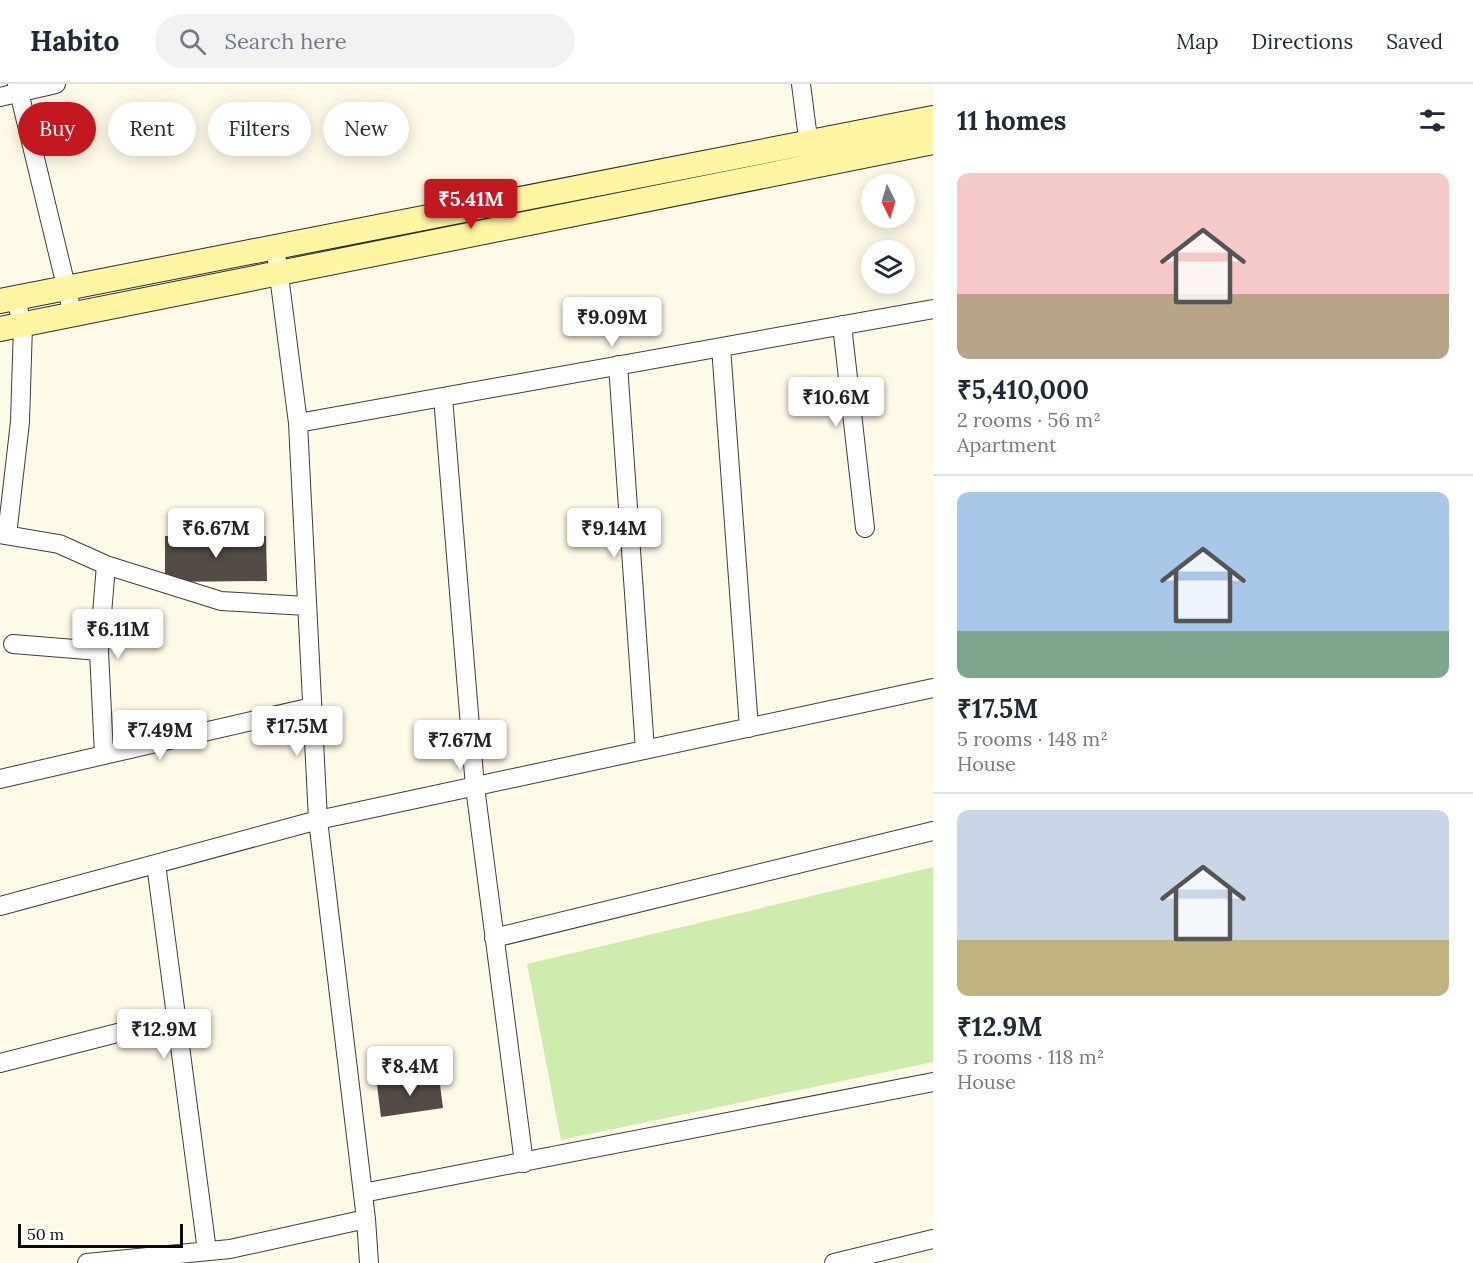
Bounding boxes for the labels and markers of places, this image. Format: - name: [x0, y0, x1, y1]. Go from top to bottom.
- pin: ₹5.41M: [422, 179, 520, 230]
- pin: ₹9.09M: [563, 297, 661, 348]
- pin: ₹10.6M: [787, 377, 885, 428]
- pin: ₹6.67M: [167, 508, 265, 559]
- pin: ₹9.14M: [565, 508, 663, 559]
- pin: ₹6.11M: [69, 609, 167, 660]
- pin: ₹17.5M: [248, 706, 346, 757]
- pin: ₹7.49M: [111, 710, 209, 761]
- pin: ₹7.67M: [411, 720, 509, 771]
- pin: ₹12.9M: [115, 1009, 213, 1060]
- pin: ₹8.4M: [368, 1046, 452, 1097]

